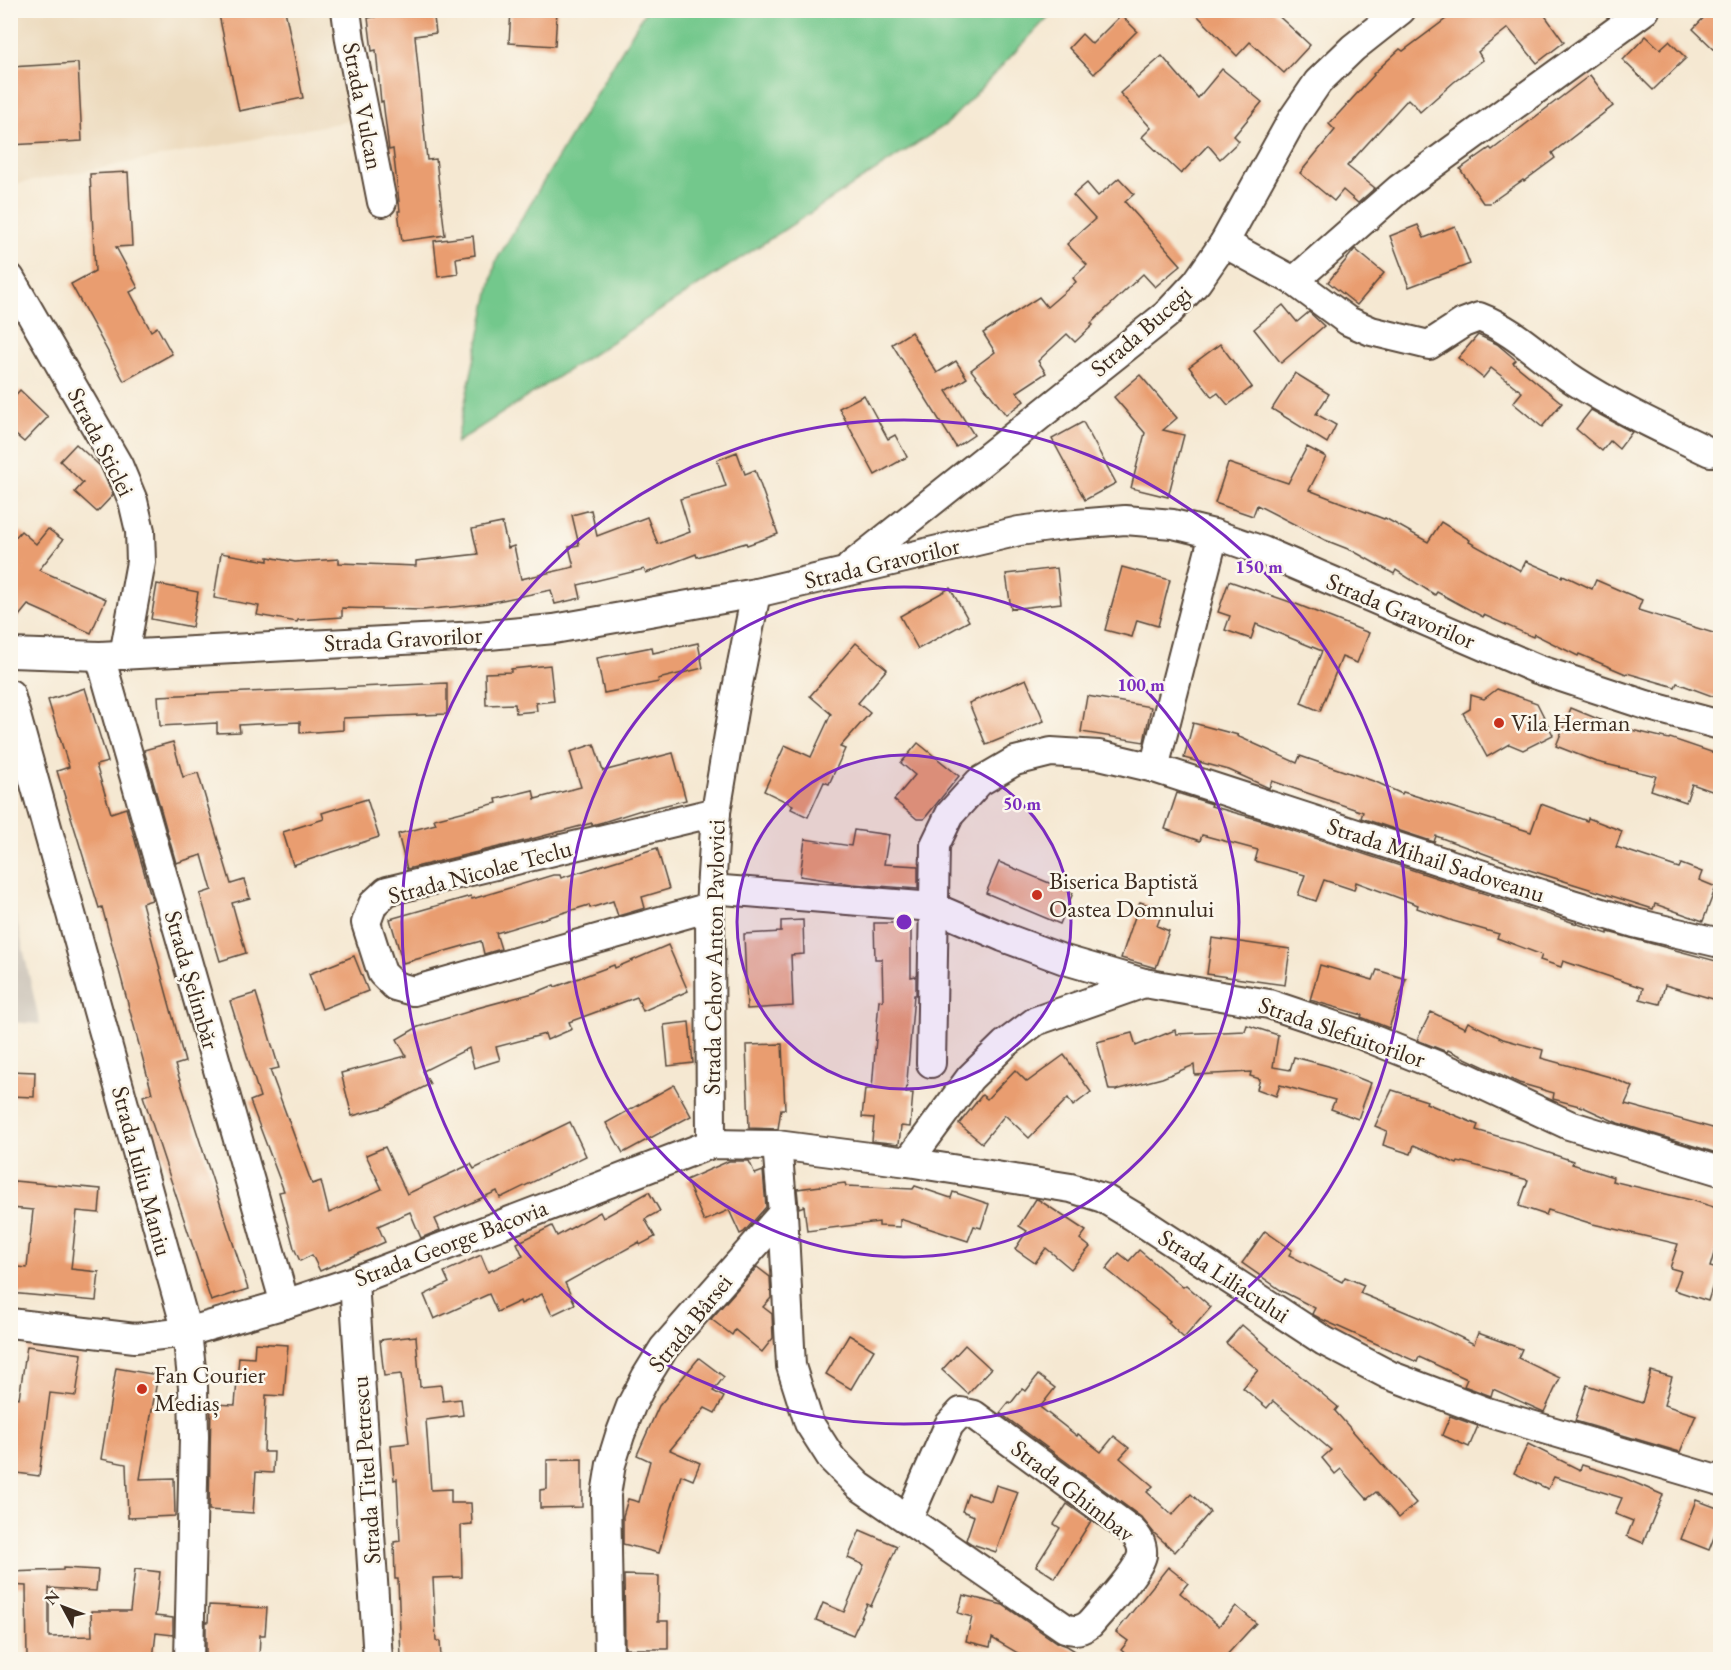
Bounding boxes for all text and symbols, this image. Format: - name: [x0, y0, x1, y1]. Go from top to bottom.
- street label: Strada Vulcan: [336, 40, 391, 172]
- street label: Strada Bucegi: [1084, 278, 1198, 383]
- street label: Strada Sticlei: [61, 382, 142, 502]
- street label: Strada Gravorilor: [801, 530, 963, 595]
- text: 150 m: [1235, 555, 1283, 578]
- street label: Strada Gravorilor: [1322, 565, 1480, 656]
- street label: Strada Gravorilor: [323, 619, 483, 658]
- text: 100 m: [1117, 673, 1165, 696]
- place label: Vila Herman: [1511, 707, 1631, 738]
- marker: Vila Herman: [1492, 716, 1506, 730]
- text: 50 m: [1003, 792, 1041, 815]
- street label: Strada Mihail Sadoveanu: [1323, 810, 1549, 909]
- street label: Strada Cehov Anton Pavlovici: [696, 819, 731, 1095]
- street label: Strada Nicolae Teclu: [385, 832, 575, 911]
- place label: Biserica Baptistă Oastea Domnului: [1049, 865, 1214, 924]
- marker: Biserica Baptistă Oastea Domnului: [1030, 888, 1044, 902]
- street label: Strada Șelimbăr: [158, 907, 227, 1053]
- centre of rings: [894, 912, 914, 932]
- street label: Strada Slefuitorilor: [1255, 989, 1430, 1075]
- street label: Strada Iuliu Maniu: [105, 1083, 180, 1260]
- street label: Strada George Bacovia: [350, 1191, 552, 1294]
- street label: Strada Liliacului: [1153, 1222, 1296, 1330]
- street label: Strada Bârsei: [641, 1267, 739, 1378]
- place label: Fan Courier Mediaș: [154, 1359, 265, 1418]
- street label: Strada Titel Petrescu: [343, 1374, 388, 1565]
- marker: Fan Courier Mediaș: [135, 1382, 149, 1396]
- street label: Strada Ghimbav: [1005, 1433, 1142, 1549]
- north arrow: [33, 1577, 93, 1637]
- text: N: [40, 1586, 64, 1609]

